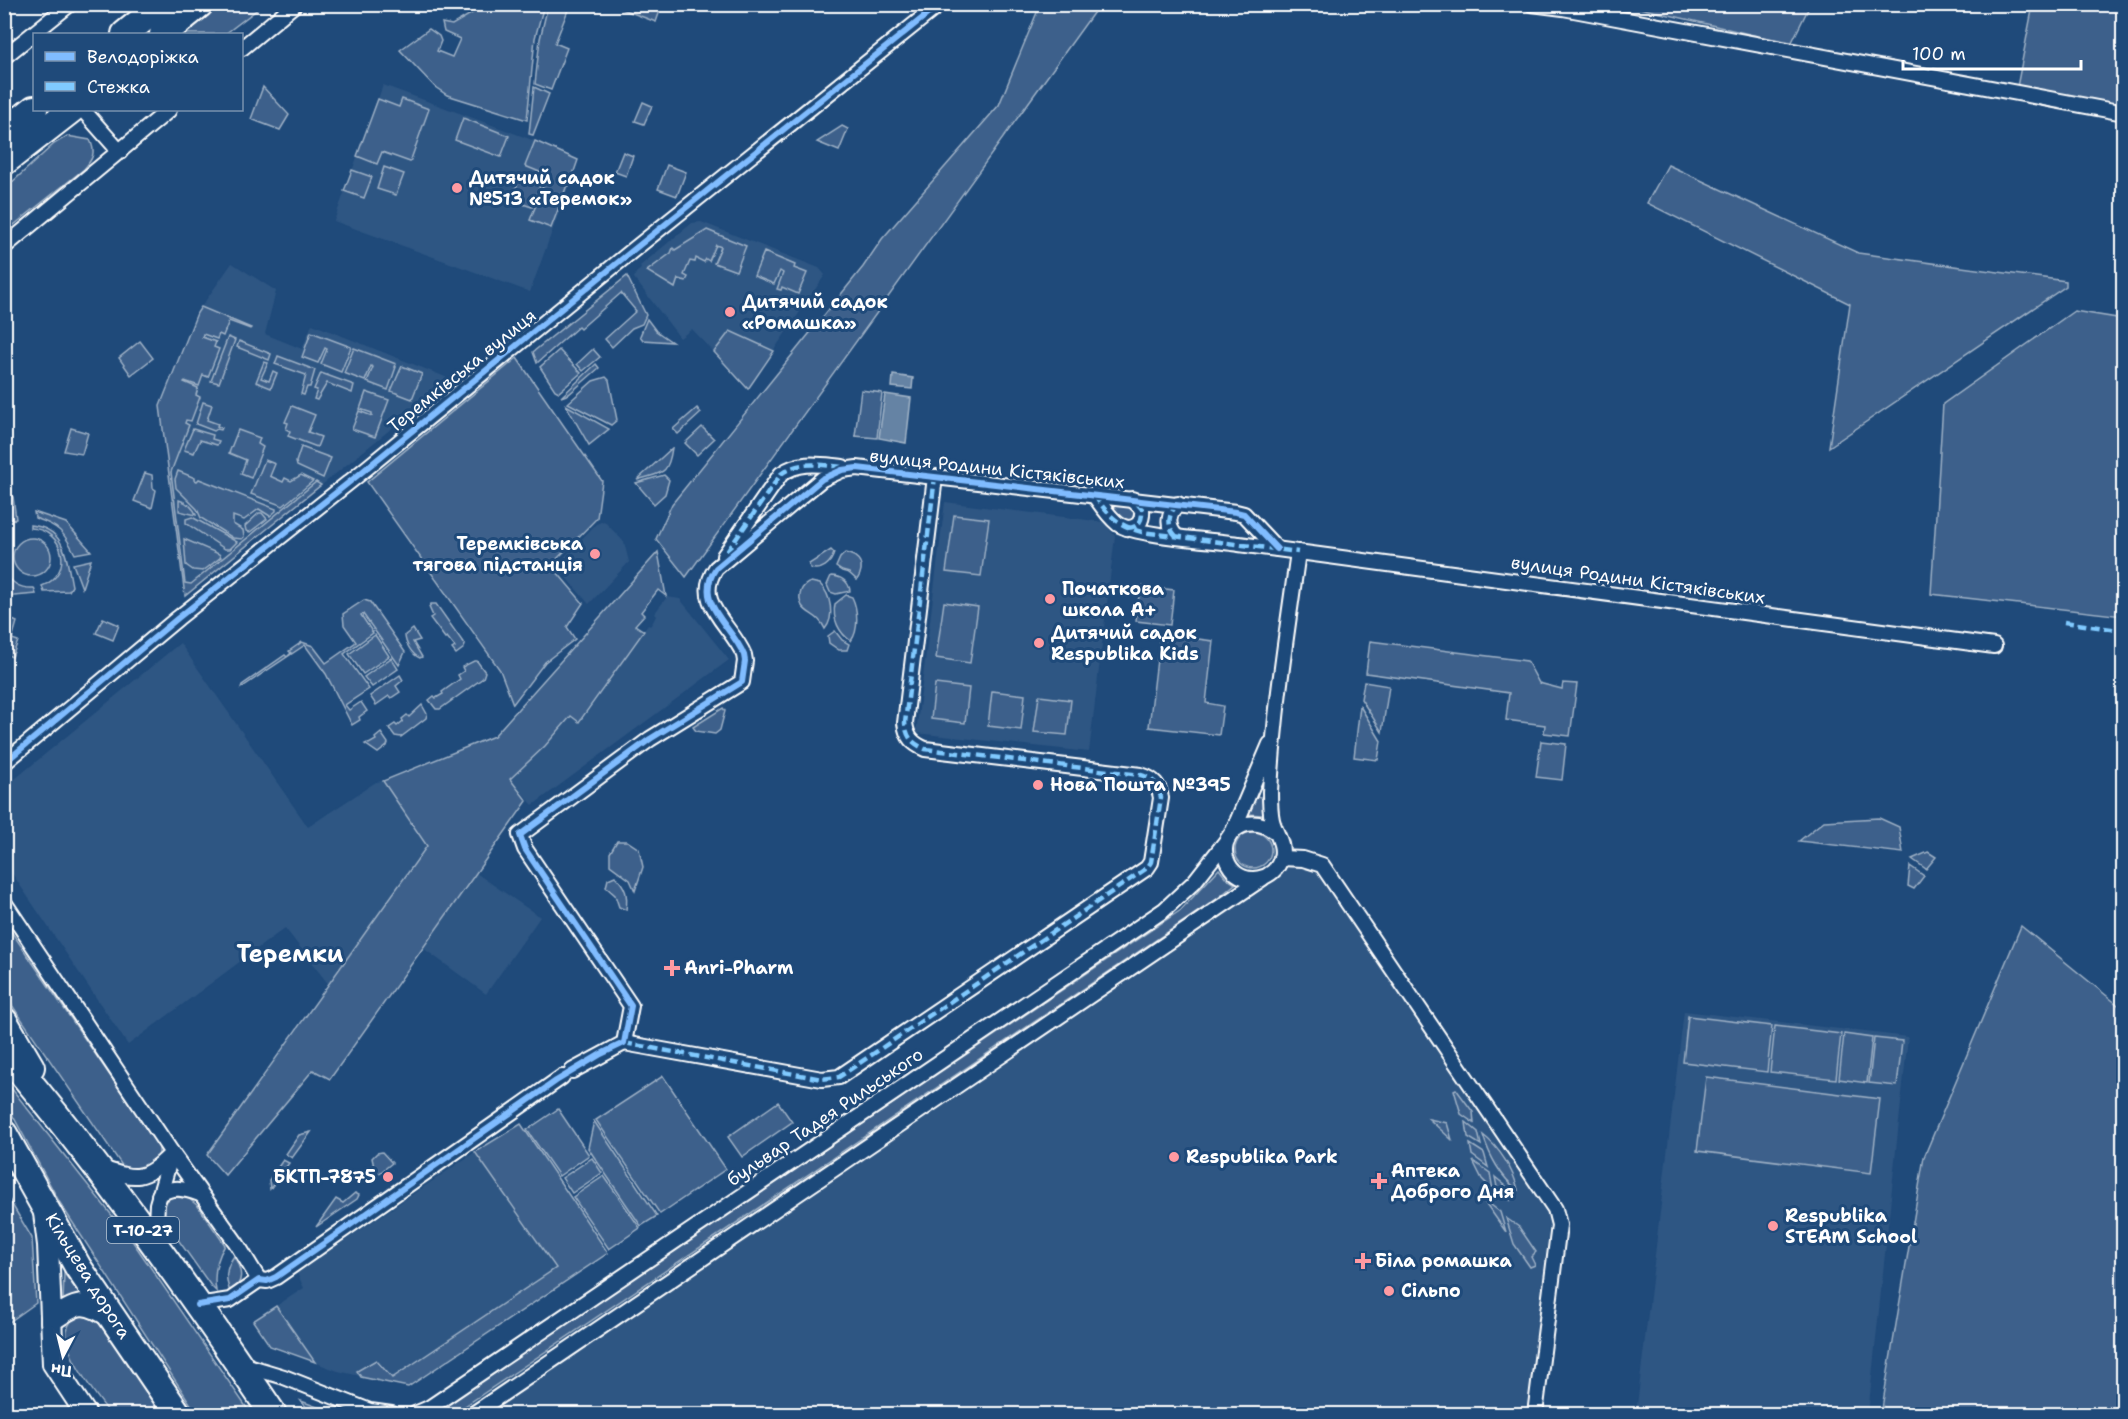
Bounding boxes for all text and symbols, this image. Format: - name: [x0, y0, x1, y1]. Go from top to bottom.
- legend: [33, 33, 243, 111]
- scale bar: [1903, 33, 2082, 71]
- text: 100 m: [1912, 42, 1966, 66]
- text: Велодоріжка: [87, 45, 199, 69]
- text: Стежка: [87, 75, 150, 99]
- place label: Дитячий садок №513 «Теремок»: [469, 166, 632, 211]
- marker: Дитячий садок №513 «Теремок»: [450, 181, 464, 195]
- place label: Дитячий садок «Ромашка»: [742, 290, 888, 335]
- street label: Теремківська вулиця: [383, 304, 541, 438]
- marker: Дитячий садок «Ромашка»: [723, 305, 737, 319]
- street label: вулиця Родини Кістяківських: [868, 444, 1126, 494]
- place label: Теремківська тягова підстанція: [413, 532, 584, 577]
- marker: Теремківська тягова підстанція: [588, 547, 602, 561]
- street label: вулиця Родини Кістяківських: [1509, 550, 1767, 610]
- place label: Початкова школа А+: [1062, 577, 1165, 622]
- marker: Початкова школа А+: [1043, 592, 1057, 606]
- place label: Дитячий садок Respublika Kids: [1051, 621, 1199, 666]
- marker: Дитячий садок Respublika Kids: [1032, 636, 1046, 650]
- place label: Нова Пошта №395: [1050, 773, 1231, 797]
- marker: Нова Пошта №395: [1031, 778, 1045, 792]
- district label: Теремки: [236, 938, 344, 970]
- place label: Anri-Pharm: [684, 956, 794, 980]
- marker: Anri-Pharm: [665, 961, 679, 975]
- street label: бульвар Тадея Рильського: [722, 1042, 928, 1192]
- place label: Respublika Park: [1186, 1145, 1338, 1169]
- marker: Respublika Park: [1167, 1150, 1181, 1164]
- place label: Аптека Доброго Дня: [1391, 1159, 1514, 1204]
- place label: БКТП-7875: [273, 1165, 376, 1189]
- marker: БКТП-7875: [381, 1170, 395, 1184]
- marker: Аптека Доброго Дня: [1372, 1174, 1386, 1188]
- place label: Respublika STEAM School: [1785, 1204, 1917, 1249]
- street label: Кільцева дорога: [40, 1208, 136, 1344]
- road number: Т-10-27: [107, 1217, 179, 1243]
- marker: Respublika STEAM School: [1766, 1219, 1780, 1233]
- place label: Біла ромашка: [1375, 1249, 1512, 1273]
- marker: Біла ромашка: [1356, 1254, 1370, 1268]
- place label: Сільпо: [1401, 1279, 1461, 1303]
- marker: Сільпо: [1382, 1284, 1396, 1298]
- north arrow: [33, 1326, 93, 1386]
- text: Пн: [49, 1359, 73, 1382]

